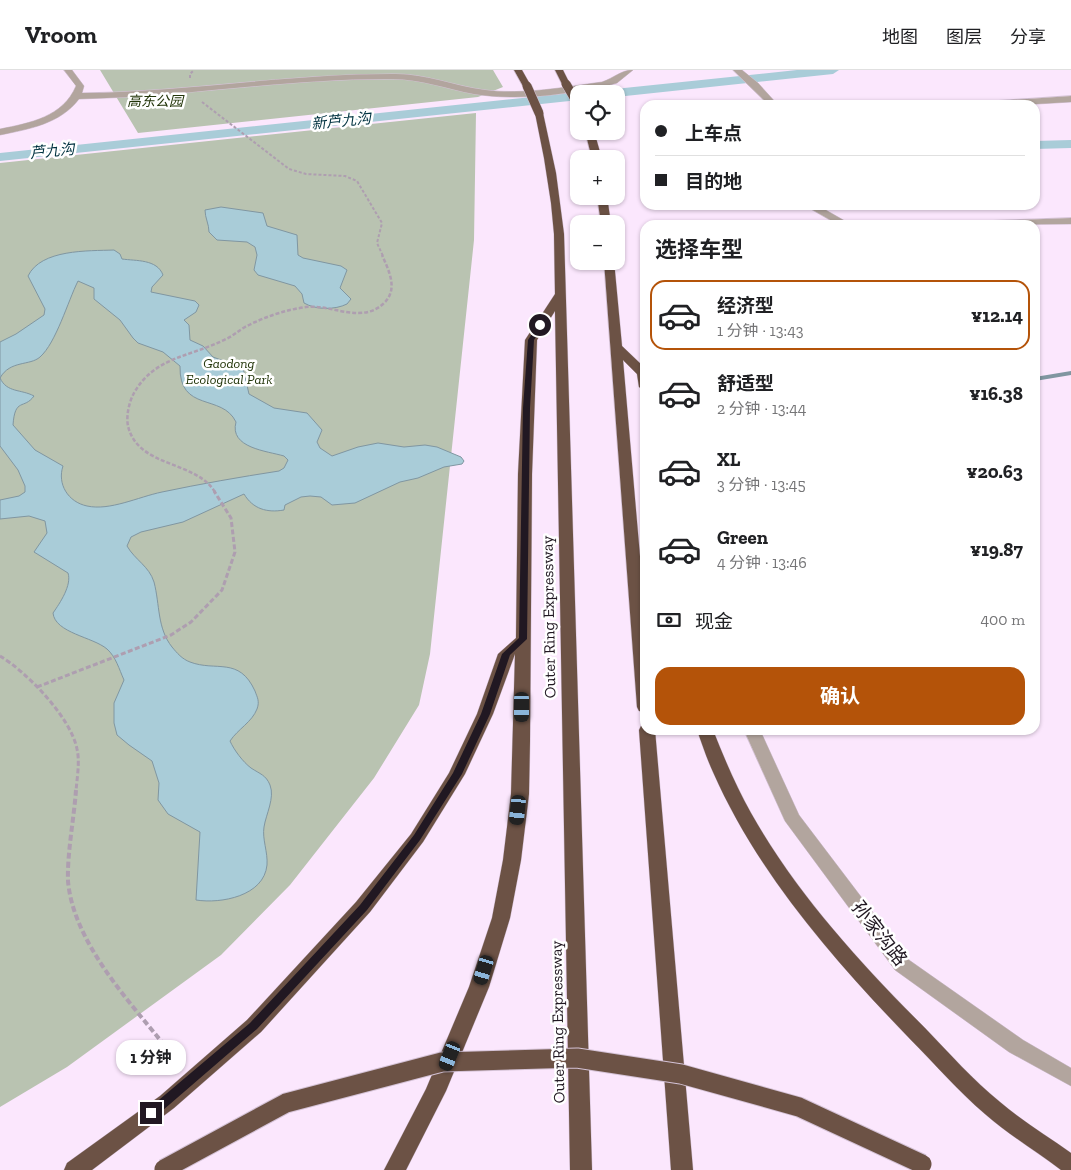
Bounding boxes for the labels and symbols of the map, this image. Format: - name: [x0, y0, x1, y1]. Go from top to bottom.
- park label: 高东公园: [127, 93, 185, 110]
- water label: 新芦九沟: [310, 109, 374, 133]
- water label: 芦九沟: [29, 139, 77, 162]
- route start: [529, 314, 551, 336]
- park label: Gaodong Ecological Park: [185, 355, 273, 388]
- street label: Outer Ring Expressway: [538, 535, 559, 698]
- car: [514, 692, 529, 722]
- car: [508, 794, 527, 826]
- street label: 孙家沟路: [847, 896, 912, 970]
- street label: Outer Ring Expressway: [547, 940, 568, 1103]
- car: [472, 953, 495, 987]
- car: [437, 1039, 462, 1073]
- callout: 1 分钟: [116, 1040, 186, 1076]
- route end: [140, 1102, 162, 1124]

